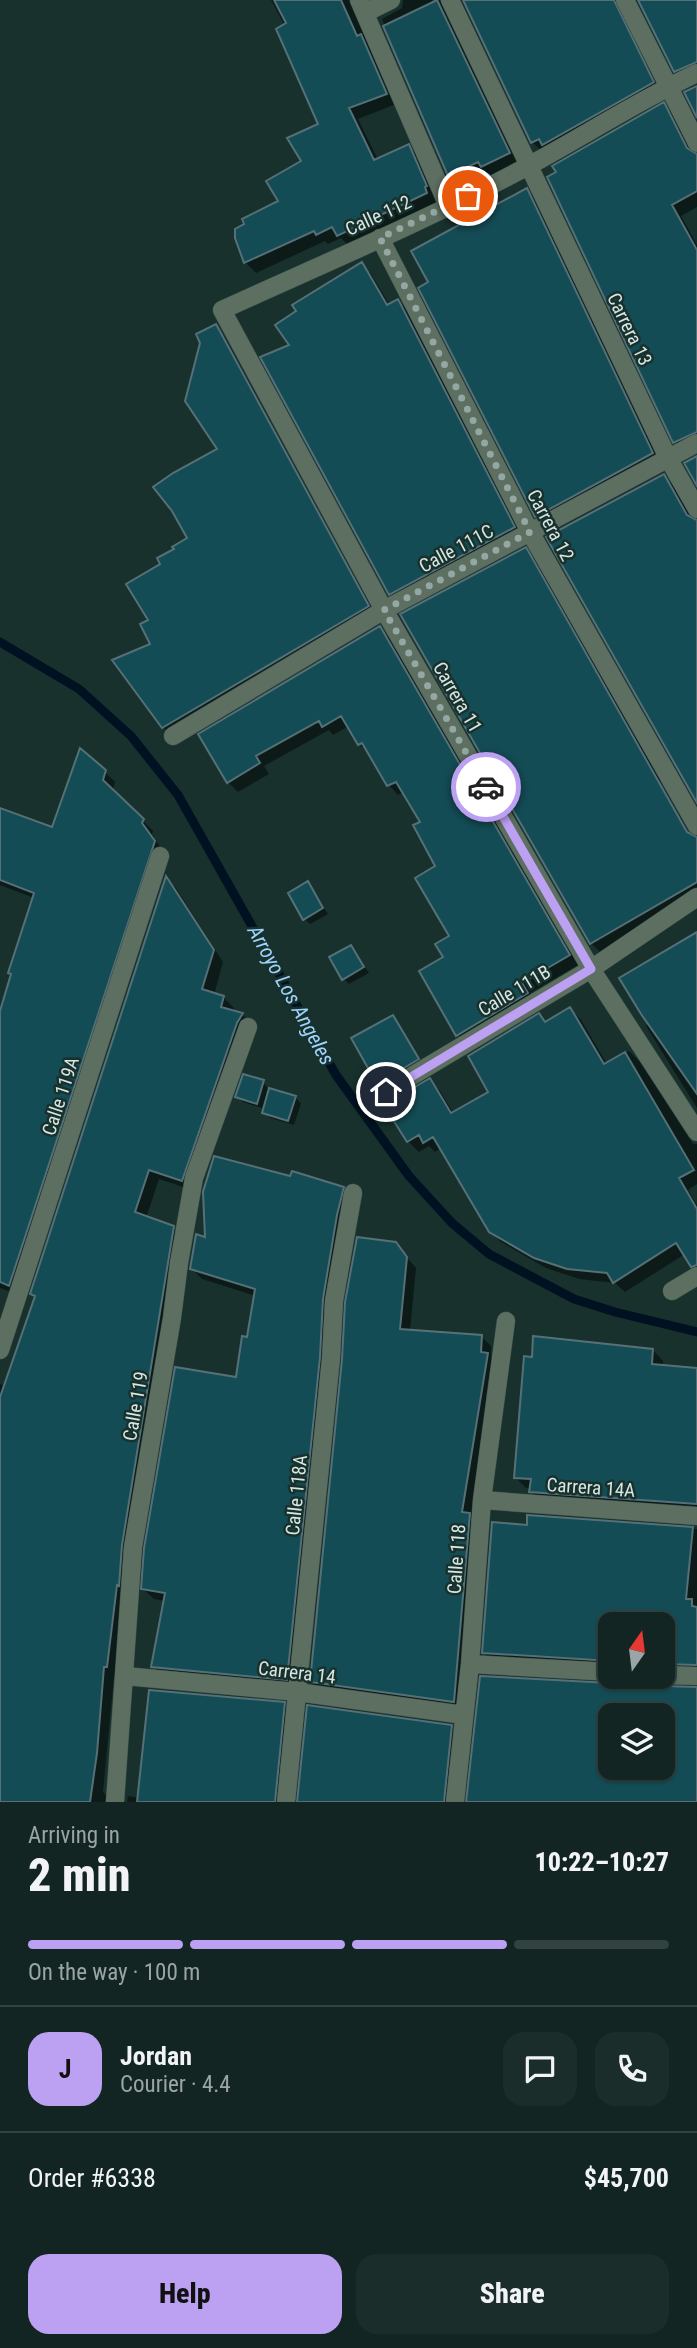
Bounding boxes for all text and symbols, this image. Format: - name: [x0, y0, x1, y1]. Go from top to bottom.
- pin: [438, 166, 498, 226]
- icon: bag: [449, 177, 487, 215]
- street label: Calle 112: [342, 190, 415, 241]
- street label: Carrera 13: [602, 289, 657, 369]
- street label: Carrera 12: [522, 485, 579, 565]
- street label: Calle 111C: [415, 519, 497, 578]
- street label: Carrera 11: [428, 658, 487, 737]
- courier: [451, 752, 521, 822]
- icon: car: [467, 768, 505, 806]
- water label: Arroyo Los Angeles: [242, 920, 339, 1069]
- street label: Calle 111B: [474, 960, 555, 1021]
- street label: Calle 119A: [37, 1054, 84, 1138]
- pin: [356, 1062, 416, 1122]
- icon: home: [367, 1073, 405, 1111]
- street label: Calle 119: [118, 1370, 153, 1443]
- street label: Calle 118A: [281, 1454, 312, 1537]
- street label: Carrera 14A: [546, 1473, 636, 1502]
- street label: Calle 118: [443, 1523, 470, 1595]
- north arrow: [598, 1612, 676, 1689]
- map controls: [598, 1612, 675, 1780]
- street label: Carrera 14: [257, 1656, 337, 1689]
- button: layers: [598, 1703, 675, 1780]
- text: Arriving in: [28, 1822, 120, 1849]
- text: 10:22–10:27: [535, 1847, 669, 1877]
- text: 2 min: [28, 1848, 131, 1902]
- text: On the way · 100 m: [28, 1959, 200, 1986]
- button: chat: [503, 2032, 577, 2106]
- button: phone: [595, 2032, 669, 2106]
- text: Jordan: [120, 2041, 192, 2071]
- text: J: [59, 2054, 71, 2084]
- text: Courier · 4.4: [120, 2071, 231, 2098]
- text: Order #6338: [28, 2163, 156, 2193]
- text: $45,700: [584, 2163, 669, 2193]
- button: Help: [28, 2254, 342, 2334]
- button: Share: [356, 2254, 669, 2334]

